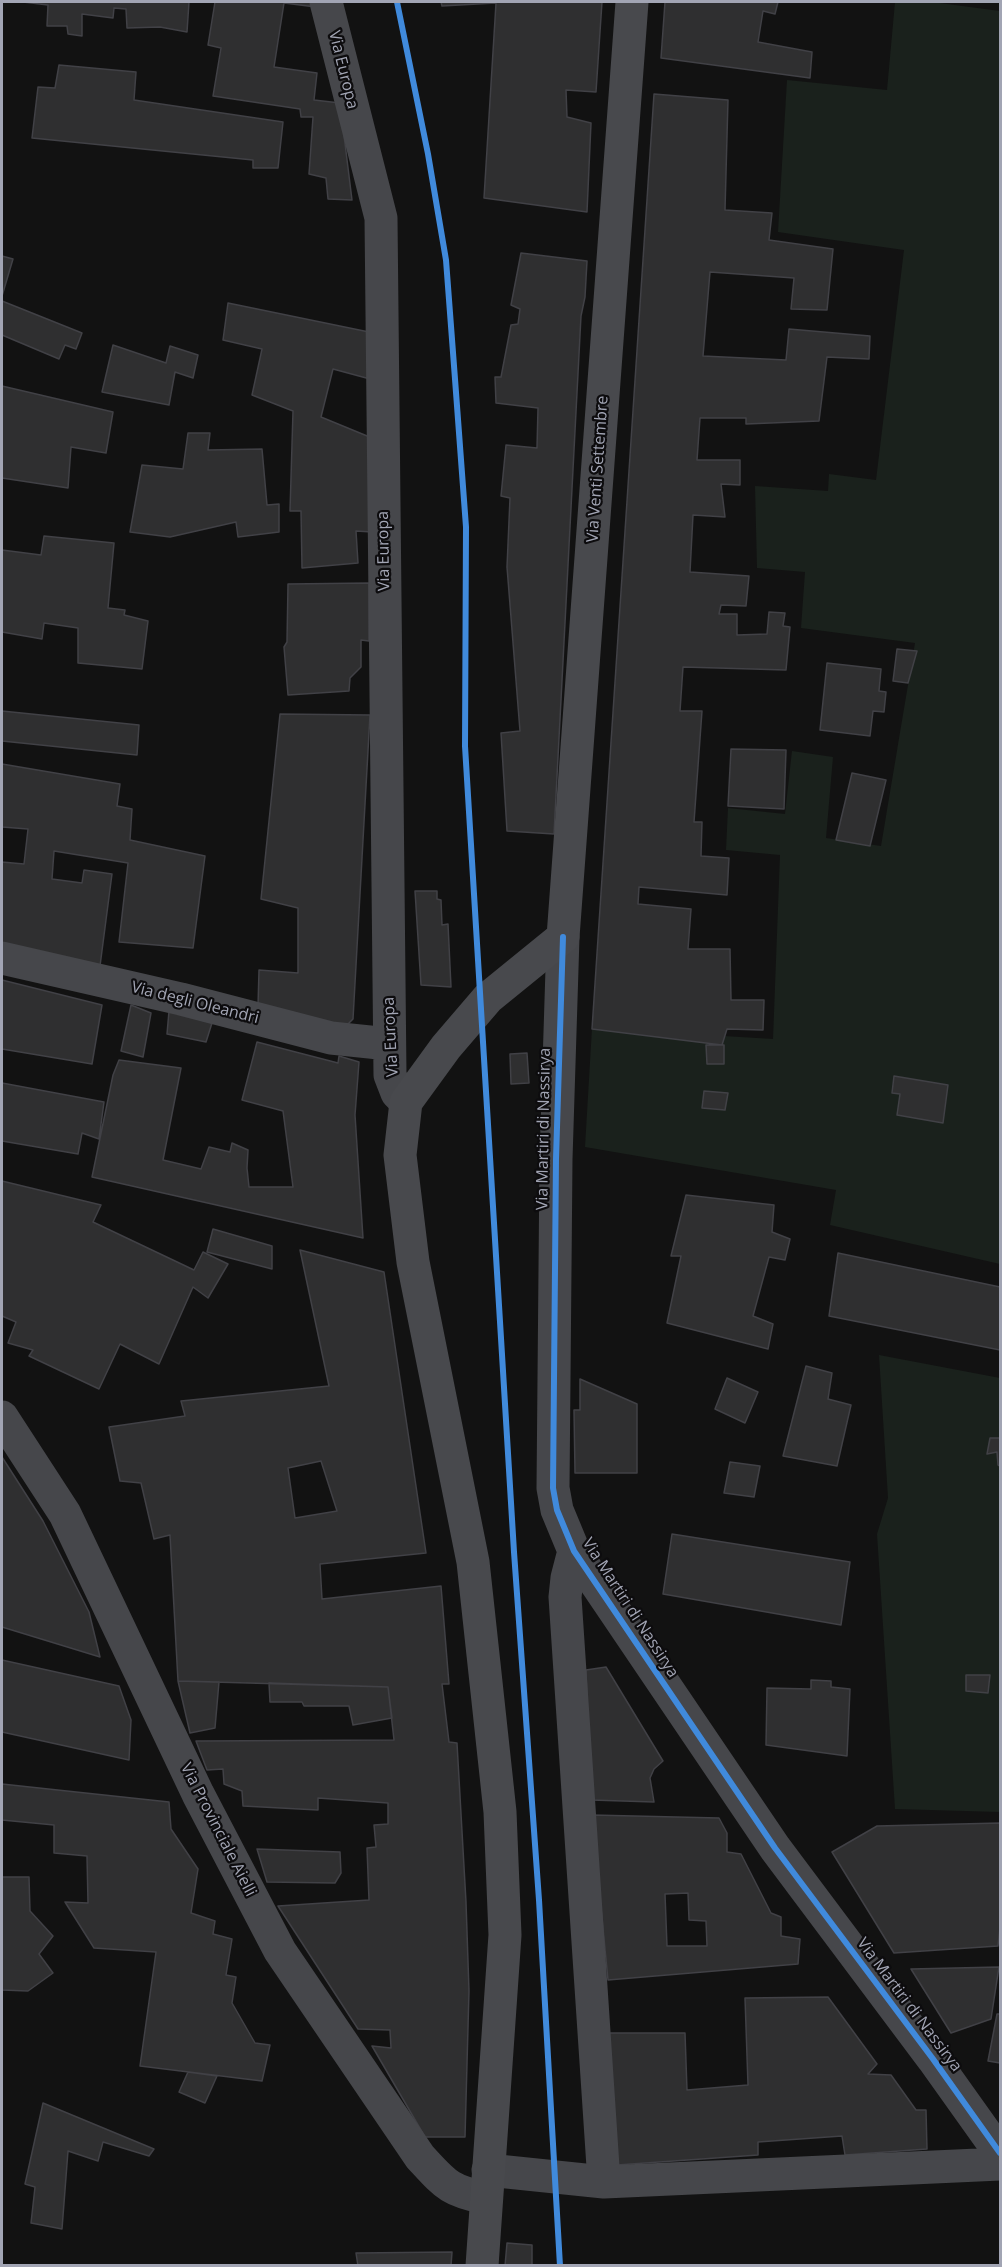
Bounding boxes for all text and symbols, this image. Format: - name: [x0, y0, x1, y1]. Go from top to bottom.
- street label: Via Europa: [324, 29, 362, 111]
- street label: Via Venti Settembre: [583, 395, 613, 543]
- street label: Via Europa: [374, 511, 394, 591]
- street label: Via degli Oleandri: [129, 978, 261, 1028]
- street label: Via Europa: [379, 996, 403, 1078]
- street label: Via Martiri di Nassirya: [533, 1048, 555, 1210]
- street label: Via Martiri di Nassirya: [578, 1535, 682, 1681]
- street label: Via Provinciale Aielli: [176, 1760, 260, 1900]
- street label: Via Martiri di Nassirya: [852, 1934, 966, 2076]

